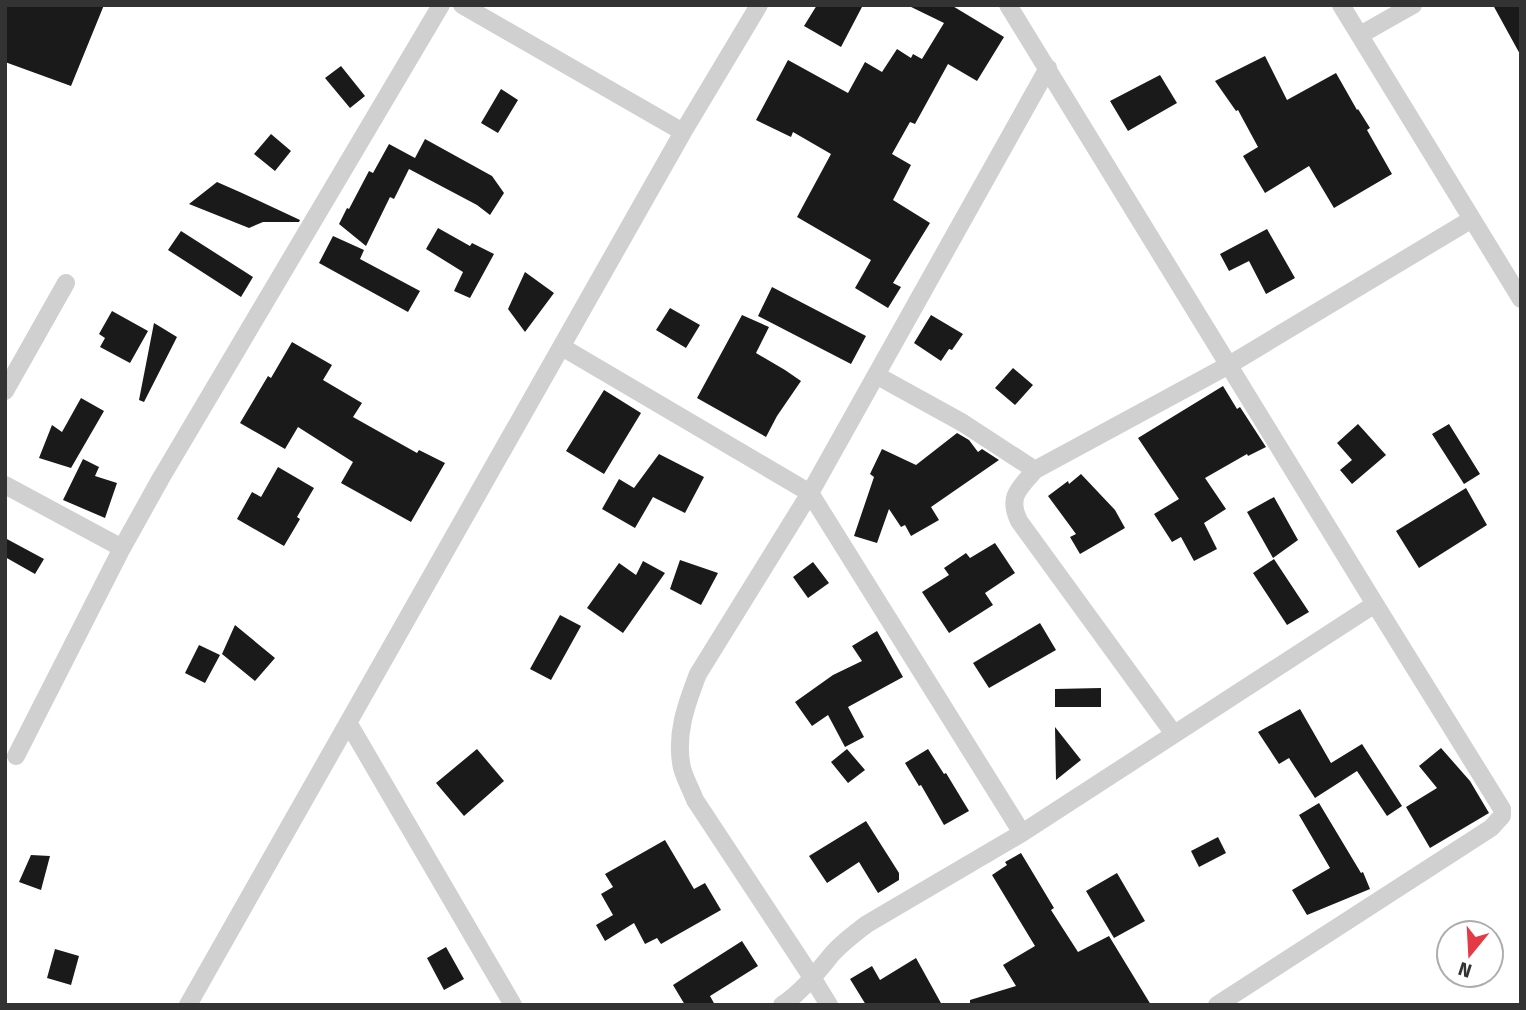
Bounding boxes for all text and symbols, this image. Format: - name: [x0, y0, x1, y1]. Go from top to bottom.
- north arrow: [1435, 919, 1505, 989]
- text: N: [1455, 957, 1474, 983]

